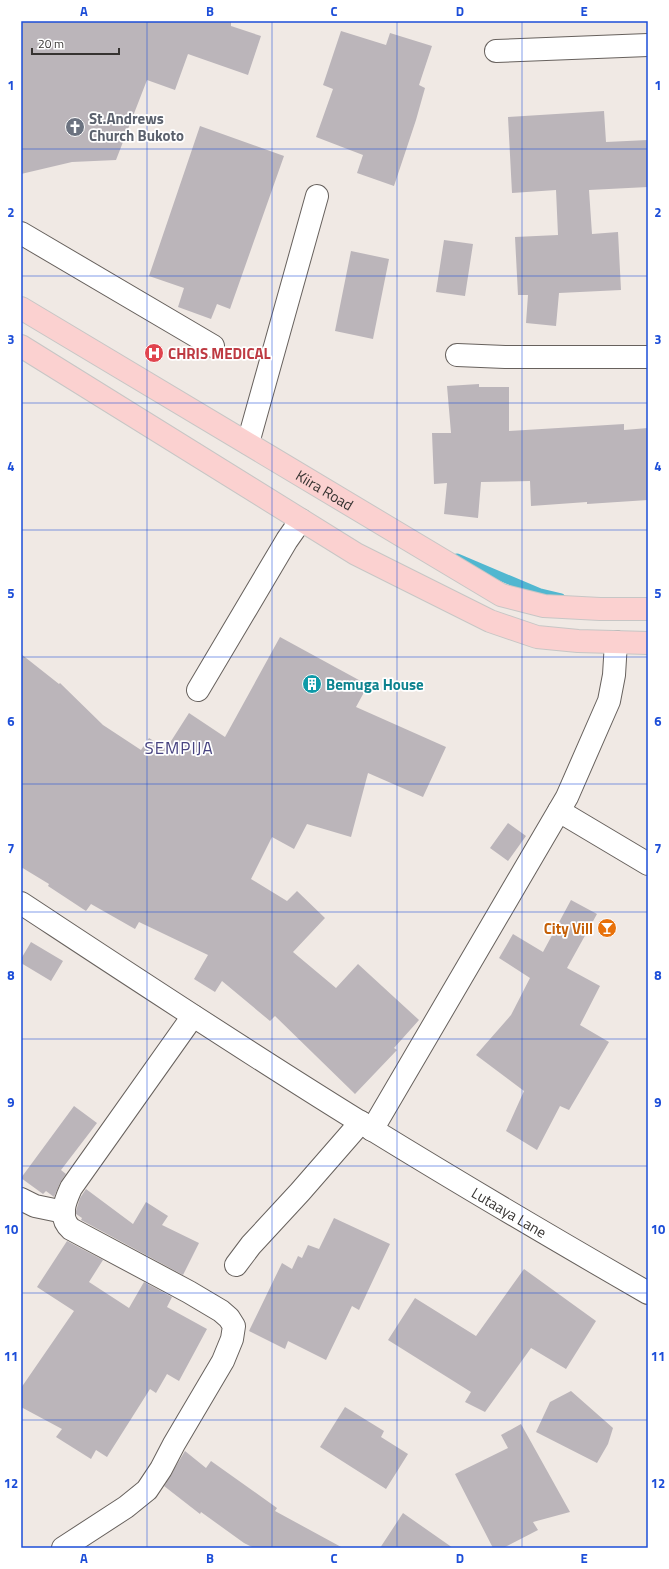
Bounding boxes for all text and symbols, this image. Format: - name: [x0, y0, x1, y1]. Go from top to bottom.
- text: A: [80, 1, 88, 21]
- text: B: [206, 1, 214, 21]
- text: C: [330, 1, 338, 21]
- text: D: [456, 1, 464, 21]
- text: E: [580, 1, 588, 21]
- scale bar: [32, 30, 119, 56]
- text: 20 m: [38, 34, 64, 53]
- text: 1: [7, 75, 15, 95]
- text: 1: [654, 75, 662, 95]
- place label: St.Andrews Church Bukoto: [89, 107, 184, 147]
- church icon: St.Andrews Church Bukoto: [64, 116, 86, 138]
- text: 2: [7, 202, 15, 222]
- text: 2: [654, 202, 662, 222]
- text: 3: [7, 329, 15, 349]
- text: 3: [654, 329, 662, 349]
- hospital icon: CHRIS MEDICAL: [143, 342, 165, 364]
- place label: CHRIS MEDICAL: [168, 342, 271, 365]
- text: 4: [7, 456, 15, 476]
- text: 4: [654, 456, 662, 476]
- street label: Kiira Road: [292, 463, 358, 516]
- text: 5: [7, 583, 15, 603]
- text: 5: [654, 583, 662, 603]
- building icon: Bemuga House: [301, 673, 323, 695]
- place label: Bemuga House: [326, 673, 424, 696]
- text: 6: [7, 711, 15, 731]
- text: 6: [654, 711, 662, 731]
- district label: SEMPIJA: [144, 735, 214, 761]
- text: 7: [7, 838, 15, 858]
- text: 7: [654, 838, 662, 858]
- place label: City Vill: [544, 917, 593, 940]
- bar icon: City Vill: [596, 917, 618, 939]
- text: 8: [7, 965, 15, 985]
- text: 8: [654, 965, 662, 985]
- text: 9: [7, 1092, 15, 1112]
- text: 9: [654, 1092, 662, 1112]
- street label: Lutaaya Lane: [467, 1181, 551, 1243]
- text: 10: [4, 1219, 18, 1239]
- text: 10: [651, 1219, 665, 1239]
- text: 11: [4, 1346, 18, 1366]
- text: 11: [651, 1346, 665, 1366]
- text: 12: [4, 1473, 18, 1493]
- text: 12: [651, 1473, 665, 1493]
- text: A: [80, 1548, 88, 1568]
- text: B: [206, 1548, 214, 1568]
- text: C: [330, 1548, 338, 1568]
- text: D: [456, 1548, 464, 1568]
- text: E: [580, 1548, 588, 1568]

